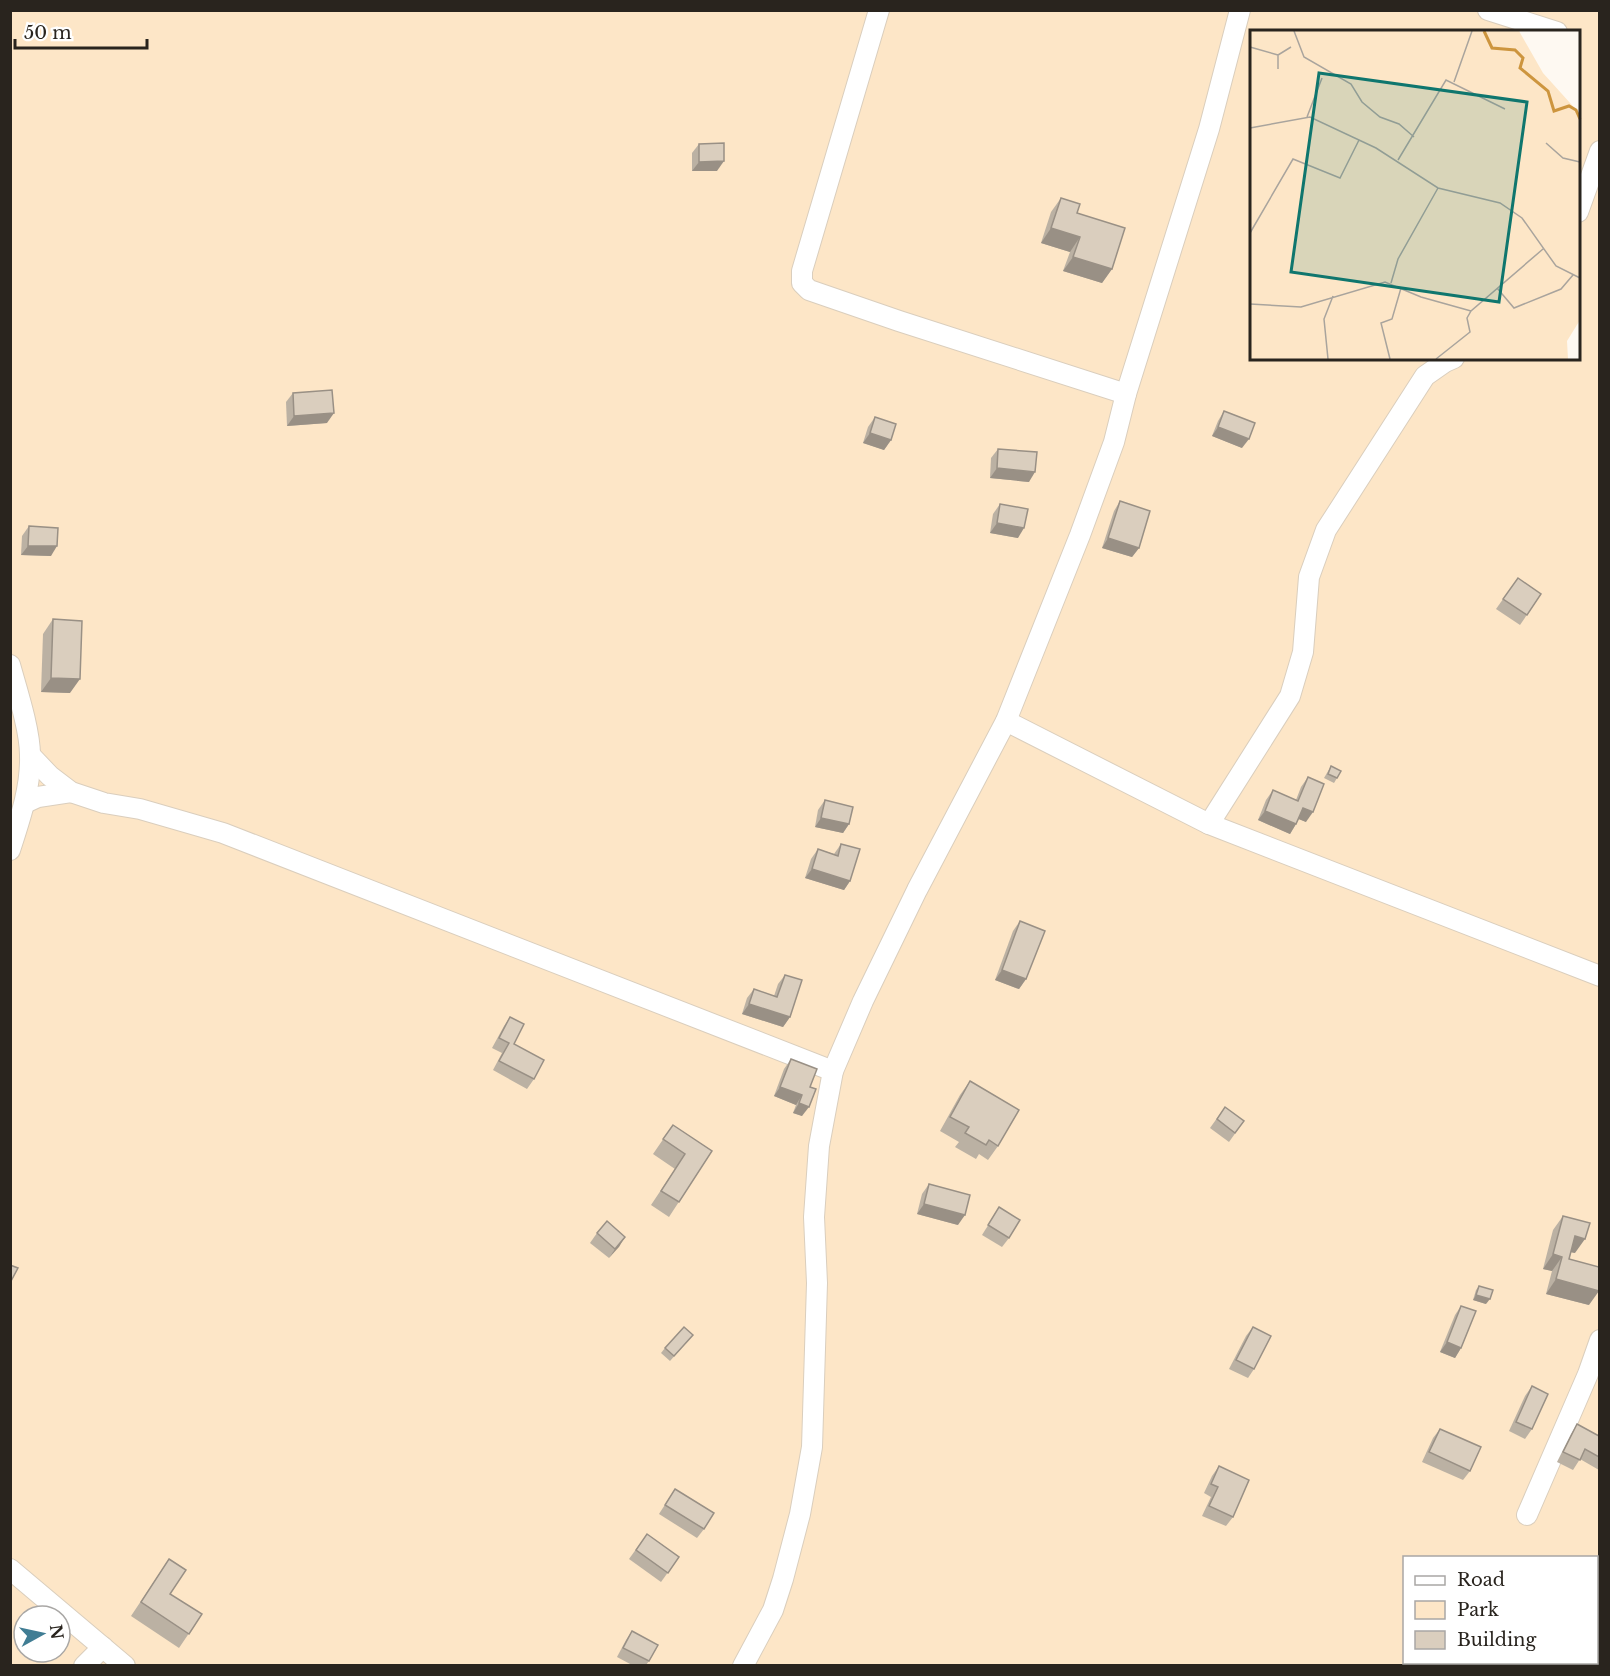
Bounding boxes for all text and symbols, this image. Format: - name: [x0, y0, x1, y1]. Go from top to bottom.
- scale bar: [15, 12, 147, 50]
- text: 50 m: [24, 22, 72, 44]
- inset map: [1250, 30, 1580, 360]
- legend: [1403, 1556, 1598, 1664]
- text: Road: [1457, 1569, 1505, 1591]
- text: Park: [1457, 1599, 1499, 1621]
- north arrow: [12, 1604, 72, 1664]
- text: N: [46, 1623, 68, 1641]
- text: Building: [1457, 1629, 1536, 1651]

